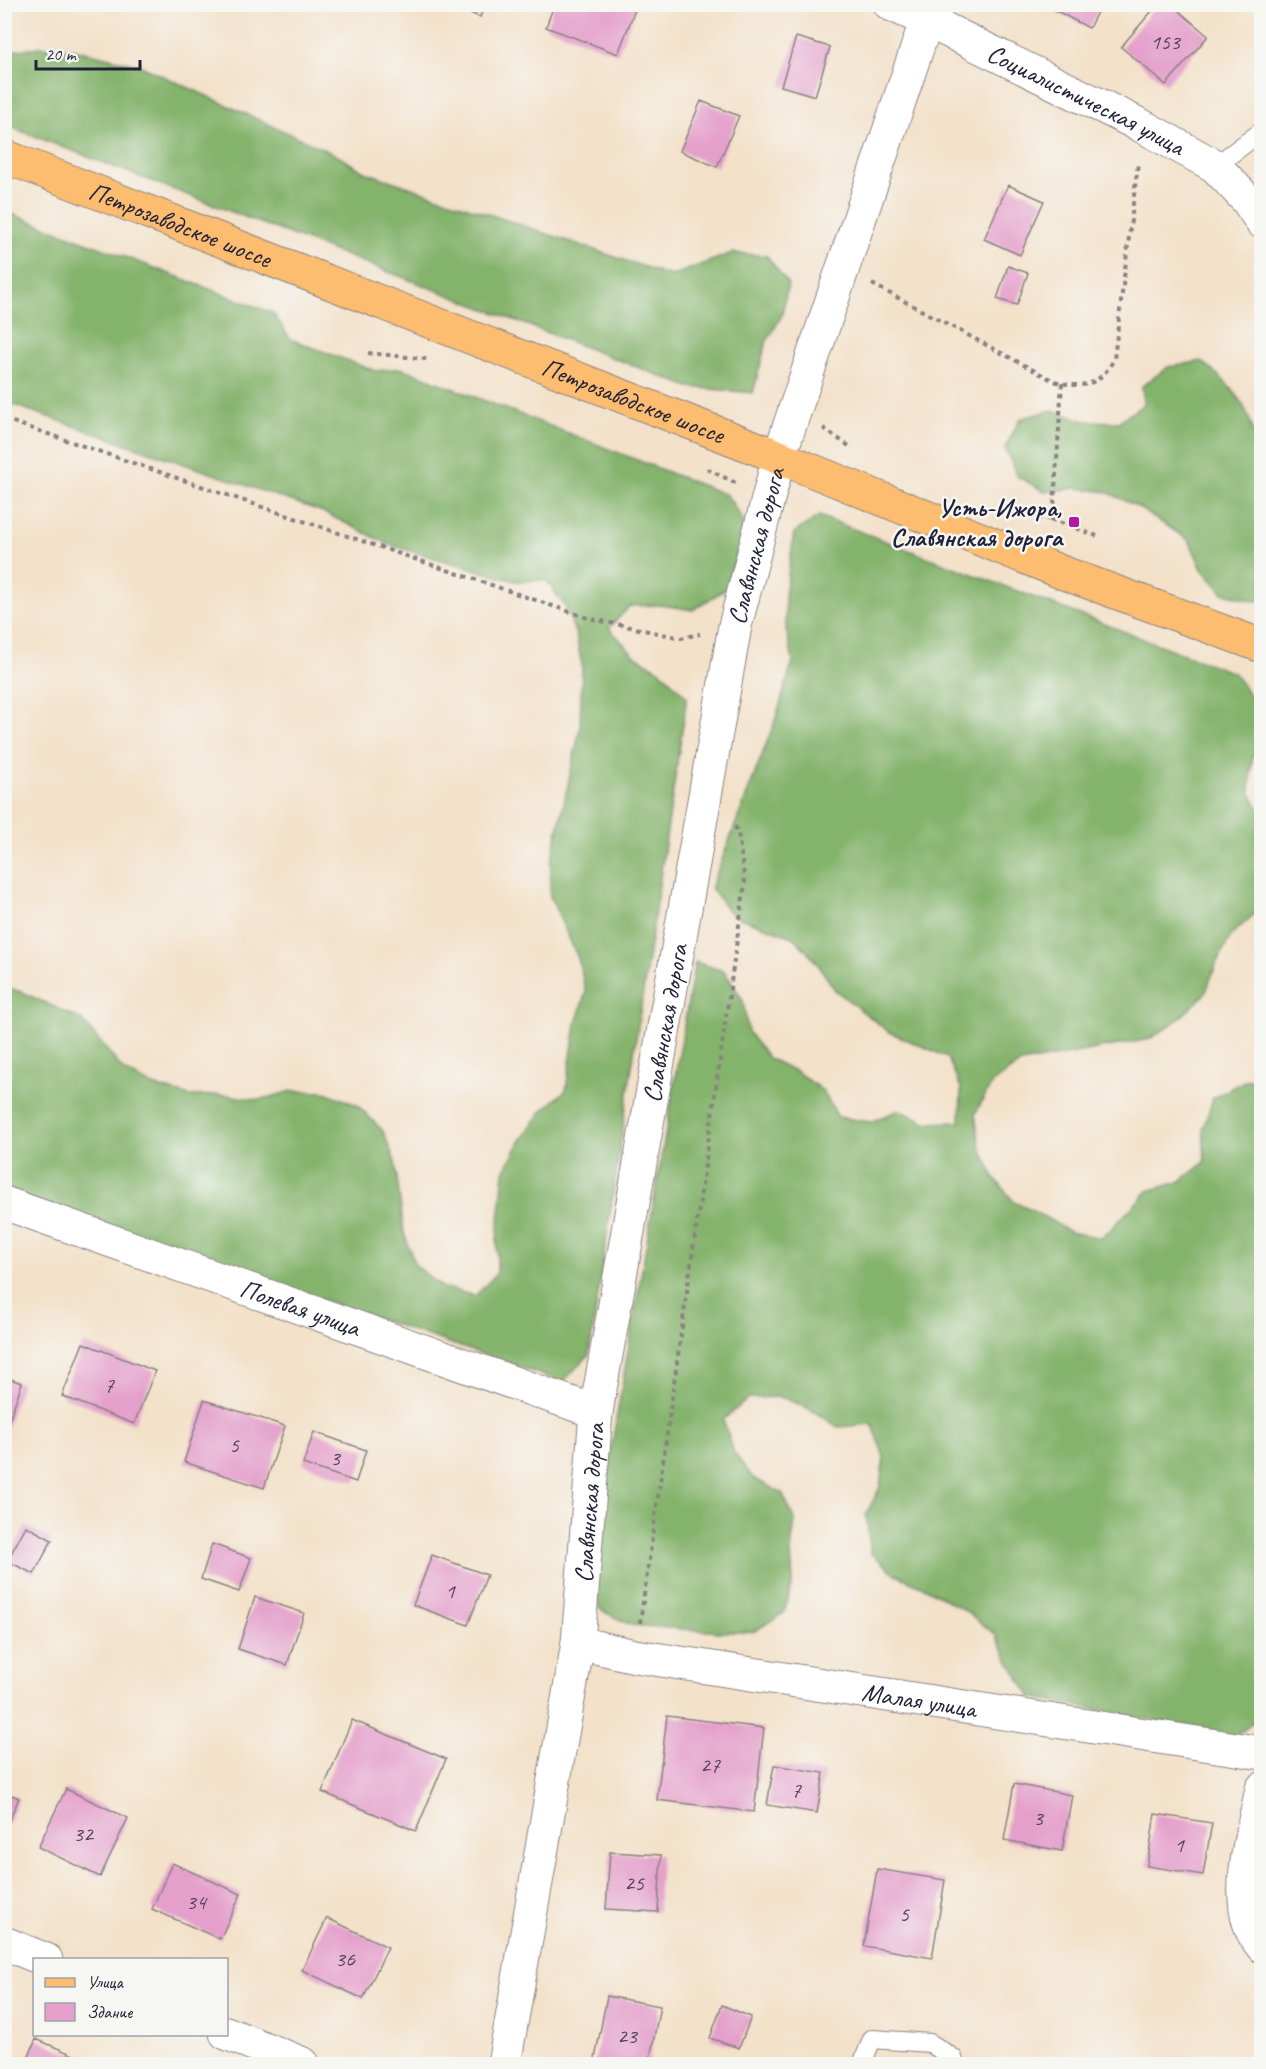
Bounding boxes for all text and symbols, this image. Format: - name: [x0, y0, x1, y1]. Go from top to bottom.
- house number: 153: [1150, 28, 1182, 56]
- scale bar: [36, 33, 140, 71]
- street label: Социалистическая улица: [982, 37, 1191, 164]
- text: 20 m: [45, 43, 78, 65]
- street label: Петрозаводское шоссе: [84, 175, 277, 276]
- street label: Петрозаводское шоссе: [537, 351, 730, 452]
- street label: Славянская дорога: [720, 463, 793, 628]
- place label: Усть-Ижора, Славянская дорога: [891, 491, 1064, 554]
- marker: Усть-Ижора, Славянская дорога: [1067, 515, 1081, 529]
- street label: Славянская дорога: [635, 940, 696, 1105]
- street label: Полевая улица: [236, 1272, 366, 1345]
- house number: 7: [104, 1371, 115, 1399]
- street label: Славянская дорога: [567, 1420, 612, 1584]
- house number: 5: [229, 1431, 240, 1459]
- house number: 3: [330, 1444, 342, 1472]
- house number: 1: [445, 1577, 456, 1605]
- street label: Малая улица: [860, 1675, 981, 1726]
- house number: 27: [700, 1751, 721, 1779]
- house number: 7: [791, 1776, 802, 1804]
- house number: 3: [1033, 1804, 1045, 1832]
- house number: 32: [73, 1820, 95, 1848]
- house number: 1: [1174, 1831, 1185, 1859]
- house number: 25: [624, 1869, 645, 1897]
- house number: 34: [186, 1888, 208, 1916]
- house number: 5: [899, 1900, 910, 1928]
- house number: 36: [335, 1945, 356, 1973]
- legend: [33, 1958, 228, 2036]
- text: Улица: [87, 1971, 124, 1993]
- text: Здание: [87, 2001, 133, 2023]
- house number: 23: [617, 2022, 639, 2050]

